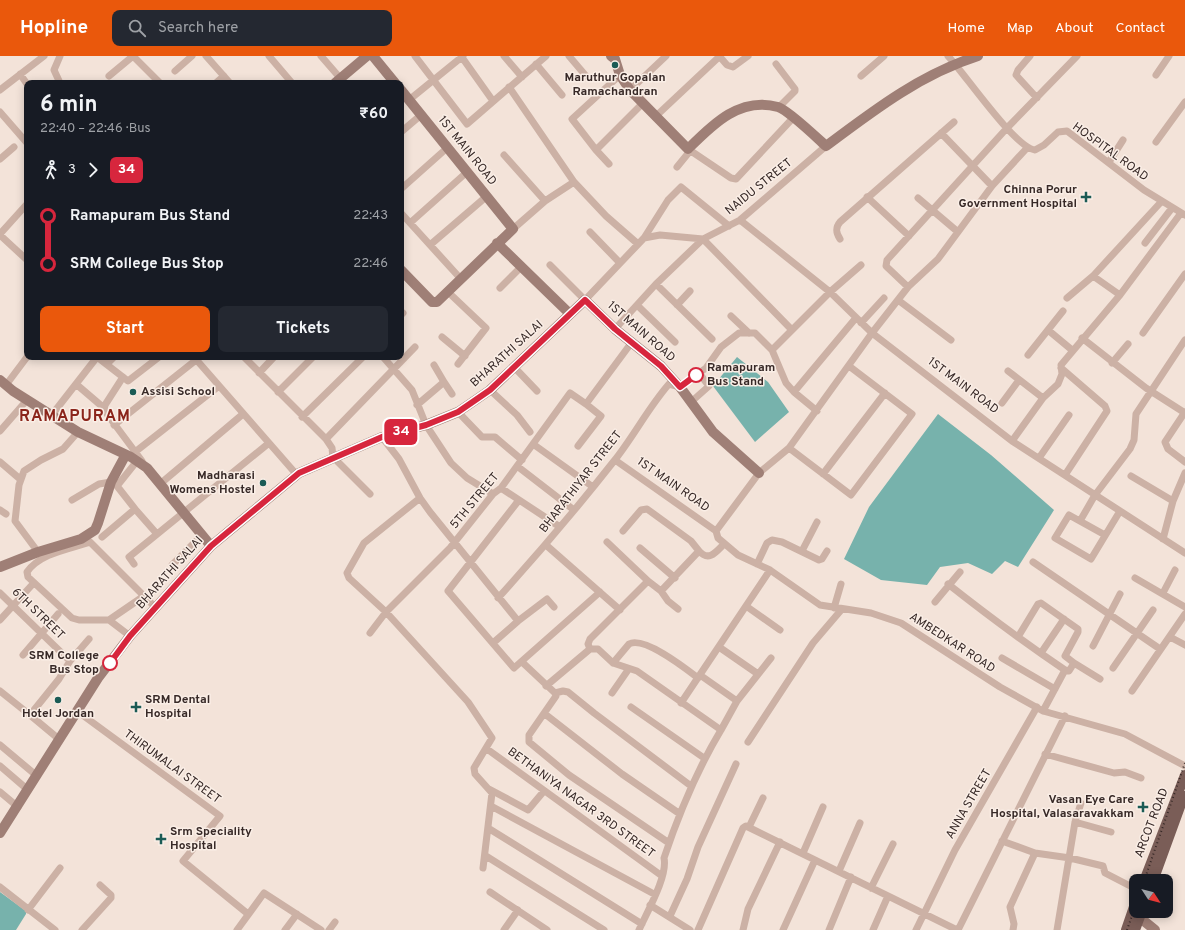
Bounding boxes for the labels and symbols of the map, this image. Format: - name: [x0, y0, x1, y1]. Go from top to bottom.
- marker: Maruthur Gopalan Ramachandran: [610, 60, 620, 70]
- place label: Maruthur Gopalan Ramachandran: [564, 70, 666, 100]
- street label: 1ST MAIN ROAD: [434, 113, 500, 189]
- street label: HOSPITAL ROAD: [1069, 119, 1151, 185]
- street label: NAIDU STREET: [722, 155, 796, 219]
- place label: Chinna Porur Government Hospital: [959, 182, 1077, 212]
- marker: Chinna Porur Government Hospital: [1080, 191, 1092, 203]
- street label: 1ST MAIN ROAD: [604, 298, 678, 366]
- street label: BHARATHI SALAI: [467, 317, 547, 391]
- street label: 1ST MAIN ROAD: [924, 354, 1002, 418]
- place label: Ramapuram Bus Stand: [707, 360, 775, 390]
- marker: Ramapuram Bus Stand: [688, 367, 704, 383]
- place label: Assisi School: [141, 384, 215, 400]
- marker: Assisi School: [128, 387, 138, 397]
- district label: RAMAPURAM: [19, 407, 131, 427]
- line badge: 34: [383, 419, 419, 445]
- street label: BHARATHIYAR STREET: [536, 428, 626, 536]
- street label: 1ST MAIN ROAD: [634, 454, 712, 516]
- place label: Madharasi Womens Hostel: [169, 468, 255, 498]
- street label: 5TH STREET: [447, 470, 503, 532]
- marker: Madharasi Womens Hostel: [258, 478, 268, 488]
- street label: BHARATHI SALAI: [133, 533, 207, 613]
- street label: 6TH STREET: [8, 585, 68, 643]
- street label: AMBEDKAR ROAD: [906, 609, 998, 677]
- place label: SRM College Bus Stop: [29, 648, 99, 678]
- marker: SRM College Bus Stop: [102, 655, 118, 671]
- place label: SRM Dental Hospital: [145, 692, 210, 722]
- marker: Hotel Jordan: [53, 695, 63, 705]
- marker: SRM Dental Hospital: [130, 701, 142, 713]
- place label: Hotel Jordan: [22, 706, 94, 722]
- street label: THIRUMALAI STREET: [120, 726, 224, 808]
- street label: BETHANIYA NAGAR 3RD STREET: [504, 744, 658, 862]
- street label: ANNA STREET: [943, 766, 995, 842]
- street label: ARCOT ROAD: [1131, 786, 1173, 860]
- place label: Vasan Eye Care Hospital, Valasaravakkam: [990, 792, 1134, 822]
- marker: Vasan Eye Care Hospital, Valasaravakkam: [1137, 801, 1149, 813]
- place label: Srm Speciality Hospital: [170, 824, 252, 854]
- marker: Srm Speciality Hospital: [155, 833, 167, 845]
- north arrow: [1129, 874, 1173, 918]

